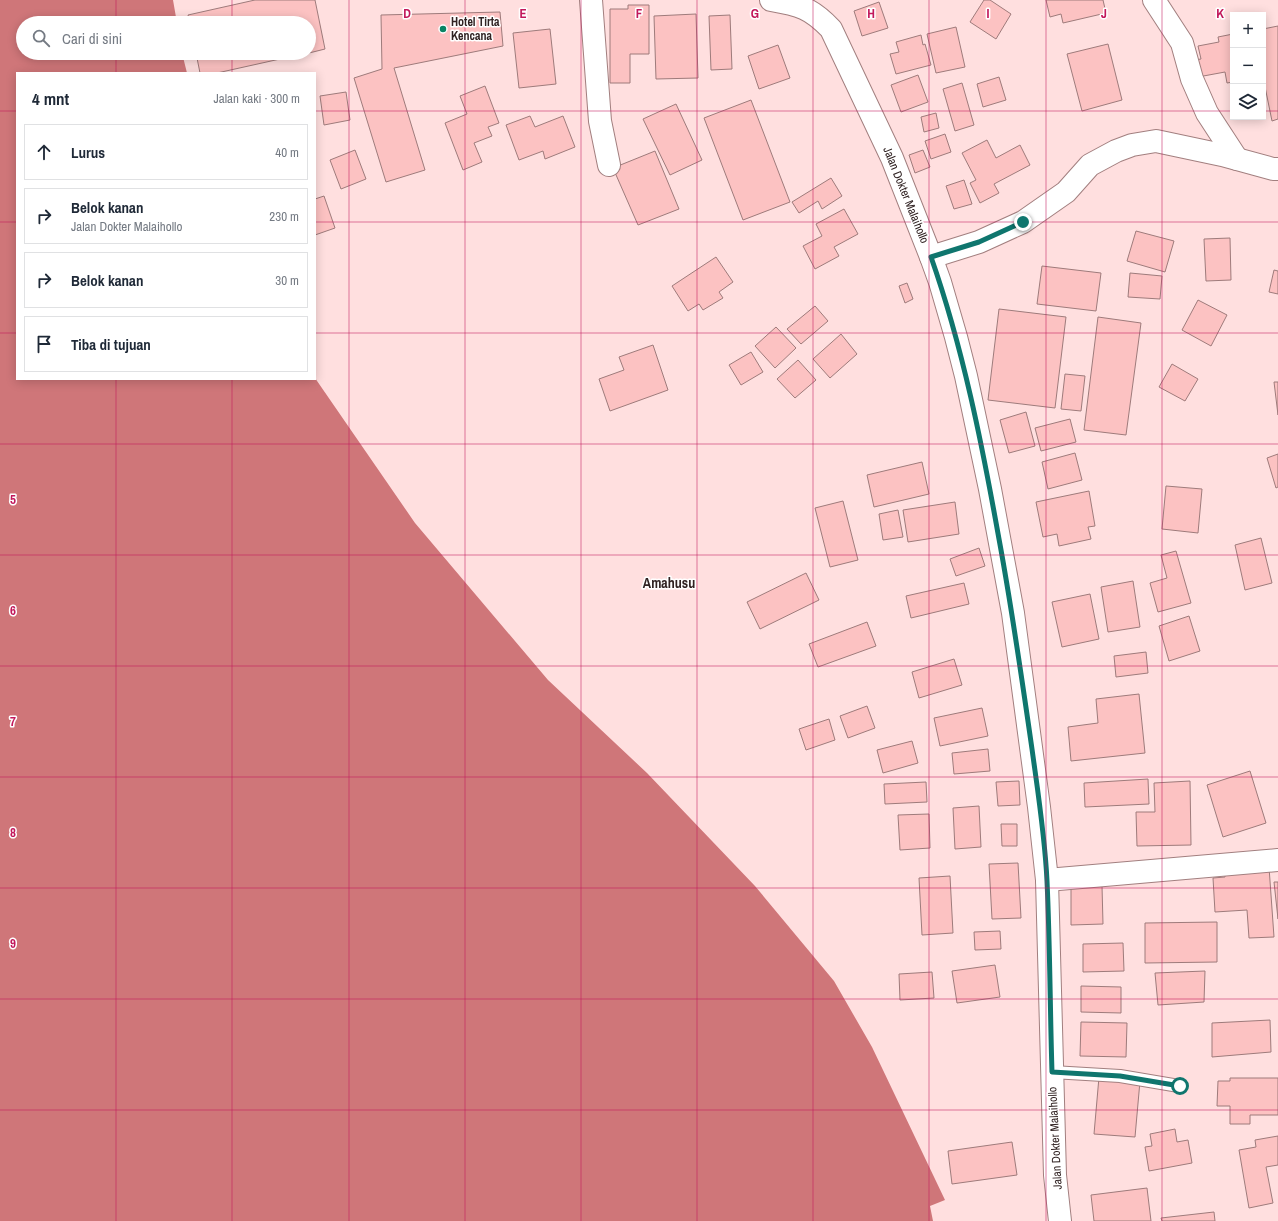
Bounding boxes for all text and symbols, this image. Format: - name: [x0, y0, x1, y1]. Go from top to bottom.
- text: D: [403, 5, 411, 22]
- text: E: [519, 5, 527, 22]
- text: F: [636, 5, 643, 22]
- text: G: [751, 5, 759, 22]
- text: H: [867, 5, 875, 22]
- text: I: [987, 5, 990, 22]
- text: J: [1101, 5, 1107, 22]
- text: K: [1216, 5, 1224, 22]
- map controls: [1230, 12, 1266, 120]
- button: +: [1230, 12, 1266, 48]
- place label: Hotel Tirta Kencana: [451, 14, 500, 44]
- search box: [16, 16, 316, 60]
- marker: Hotel Tirta Kencana: [438, 24, 448, 34]
- icon: search: [30, 27, 52, 49]
- text: Cari di sini: [62, 28, 122, 49]
- button: −: [1230, 48, 1266, 84]
- button: layers: [1230, 84, 1266, 120]
- text: 4 mnt: [32, 87, 69, 110]
- text: Jalan kaki · 300 m: [213, 90, 300, 107]
- icon: ahead: [33, 141, 55, 163]
- text: Lurus: [71, 142, 105, 163]
- text: 40 m: [275, 144, 299, 161]
- street label: Jalan Dokter Malaihollo: [879, 144, 933, 246]
- text: Belok kanan: [71, 197, 143, 218]
- icon: right: [33, 205, 55, 227]
- text: 230 m: [269, 208, 299, 225]
- route end: [1014, 213, 1032, 231]
- text: Jalan Dokter Malaihollo: [71, 218, 182, 235]
- icon: right: [33, 269, 55, 291]
- text: Belok kanan: [71, 270, 143, 291]
- text: 30 m: [275, 272, 299, 289]
- icon: arrive: [33, 333, 55, 355]
- text: Tiba di tujuan: [71, 334, 151, 355]
- text: 5: [10, 491, 16, 508]
- district label: Amahusu: [643, 574, 695, 592]
- text: 6: [10, 602, 16, 619]
- text: 7: [10, 713, 16, 730]
- text: 8: [10, 824, 16, 841]
- text: 9: [10, 935, 16, 952]
- route start: [1171, 1077, 1189, 1095]
- street label: Jalan Dokter Malaihollo: [1044, 1086, 1066, 1190]

